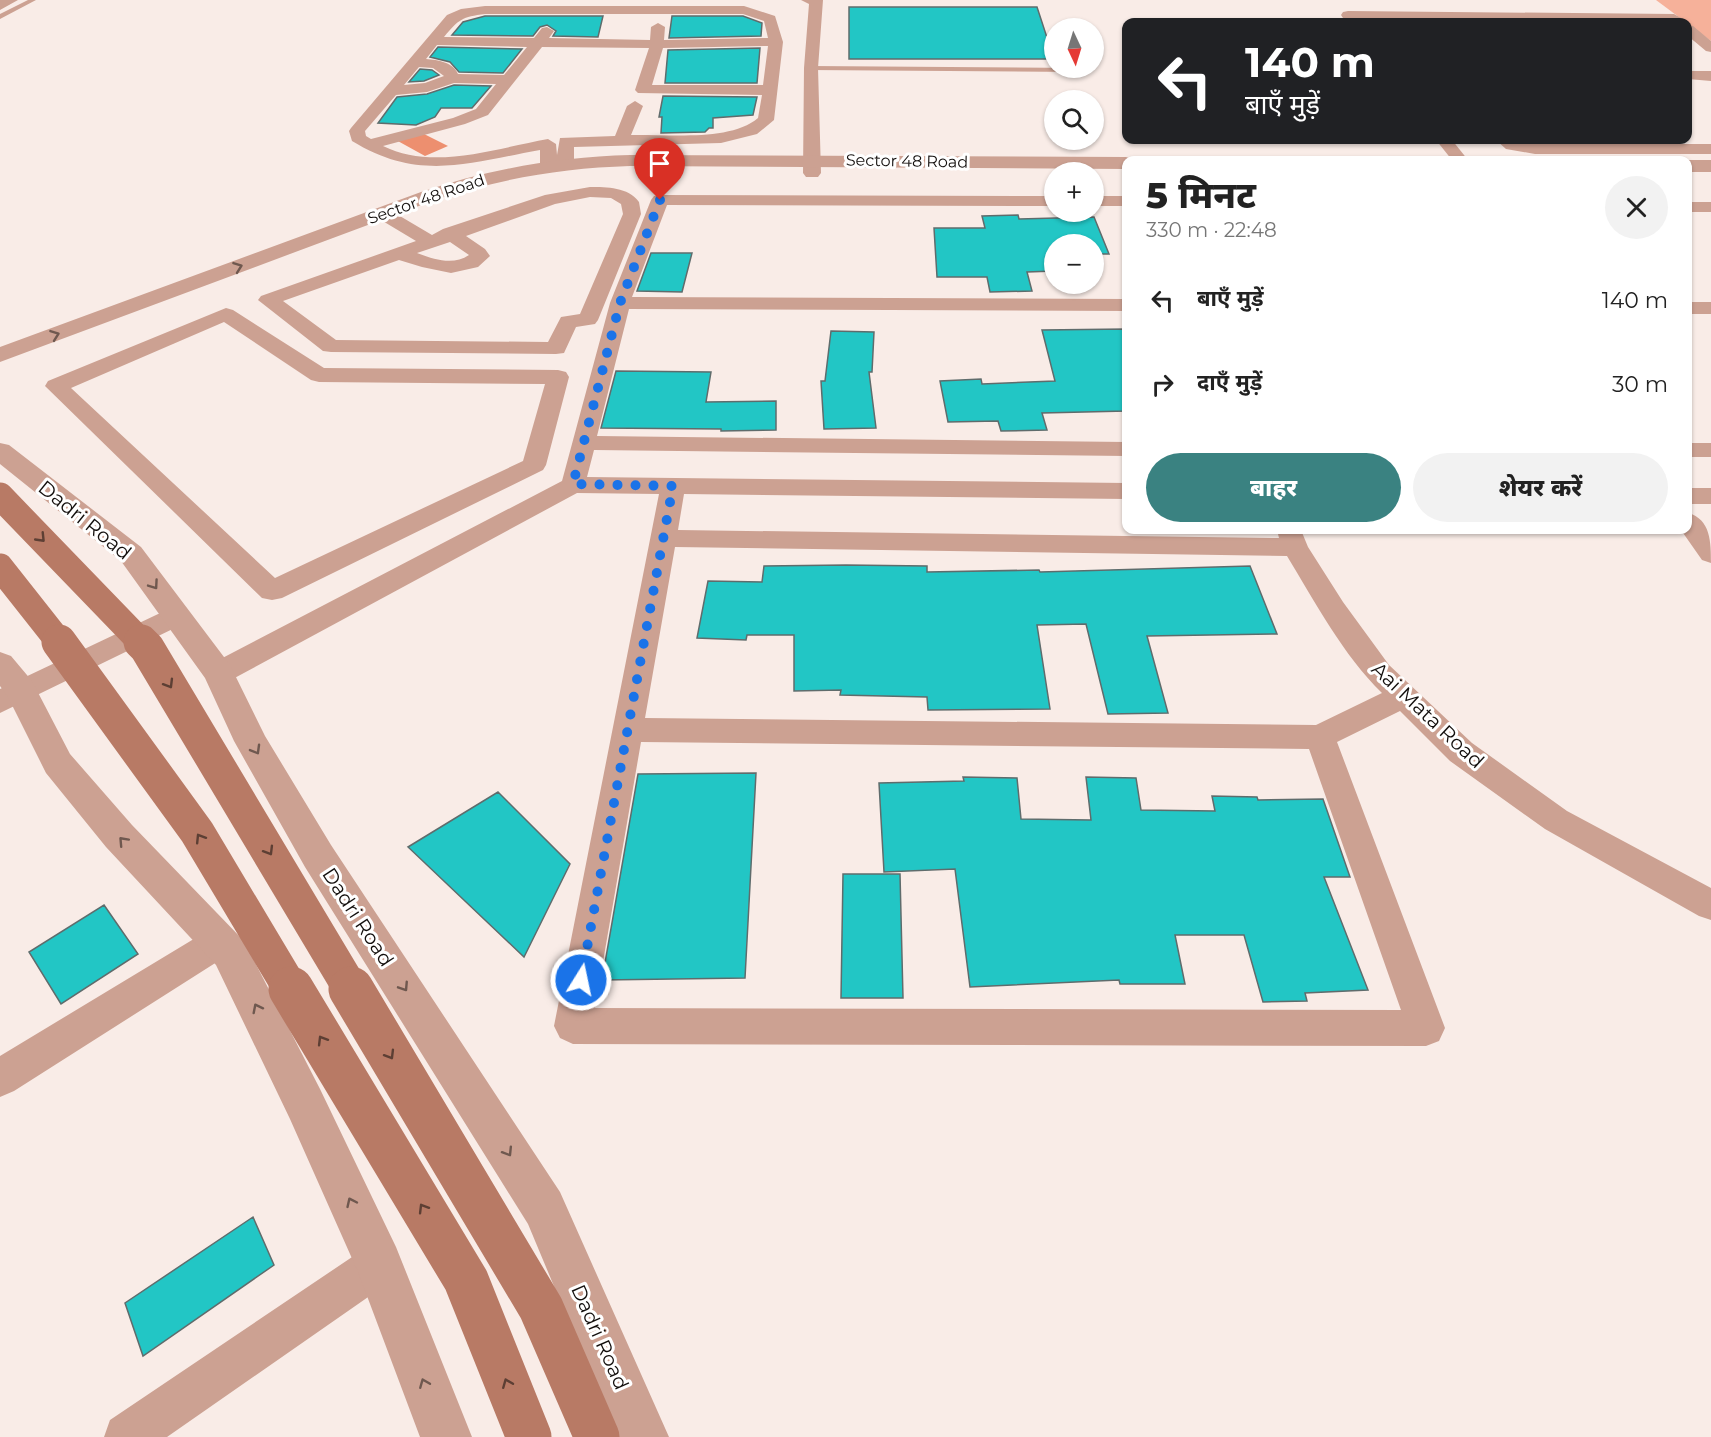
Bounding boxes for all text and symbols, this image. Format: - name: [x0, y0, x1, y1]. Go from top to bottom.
- north arrow: [1044, 18, 1104, 78]
- map controls: [1044, 18, 1104, 294]
- text: 140 m: [1245, 36, 1375, 88]
- icon: left: [1146, 42, 1224, 120]
- text: बाएँ मुड़ें: [1245, 88, 1320, 121]
- button: search: [1044, 90, 1104, 150]
- pin: [634, 138, 685, 200]
- icon: arrive: [643, 147, 676, 180]
- street label: Sector 48 Road: [846, 150, 968, 172]
- button: +: [1044, 162, 1104, 222]
- street label: Sector 48 Road: [365, 170, 487, 228]
- text: 5 मिनट: [1146, 173, 1256, 217]
- button: close: [1605, 176, 1668, 239]
- text: 330 m · 22:48: [1146, 218, 1277, 242]
- button: −: [1044, 234, 1104, 294]
- one-way arrow: [232, 261, 242, 274]
- icon: left: [1146, 284, 1179, 317]
- text: बाएँ मुड़ें: [1197, 285, 1264, 312]
- text: 140 m: [1602, 287, 1668, 314]
- one-way arrow: [49, 330, 60, 342]
- icon: right: [1146, 368, 1179, 401]
- text: दाएँ मुड़ें: [1197, 369, 1262, 396]
- text: 30 m: [1612, 371, 1668, 398]
- button: बाहर: [1146, 453, 1401, 522]
- button: शेयर करें: [1413, 453, 1668, 522]
- street label: Dadri Road: [34, 475, 136, 565]
- one-way arrow: [33, 531, 44, 542]
- one-way arrow: [147, 579, 158, 590]
- street label: Aai Mata Road: [1367, 657, 1489, 773]
- one-way arrow: [161, 678, 173, 688]
- one-way arrow: [249, 744, 260, 755]
- one-way arrow: [196, 833, 207, 844]
- one-way arrow: [119, 837, 130, 847]
- one-way arrow: [261, 845, 273, 856]
- street label: Dadri Road: [317, 863, 399, 971]
- position arrow: [549, 948, 613, 1012]
- one-way arrow: [396, 981, 408, 991]
- one-way arrow: [253, 1003, 264, 1014]
- one-way arrow: [318, 1036, 329, 1046]
- one-way arrow: [383, 1049, 395, 1059]
- one-way arrow: [501, 1145, 512, 1156]
- one-way arrow: [346, 1198, 358, 1209]
- one-way arrow: [418, 1204, 430, 1214]
- street label: Dadri Road: [566, 1281, 634, 1393]
- one-way arrow: [419, 1378, 431, 1389]
- one-way arrow: [502, 1378, 514, 1389]

